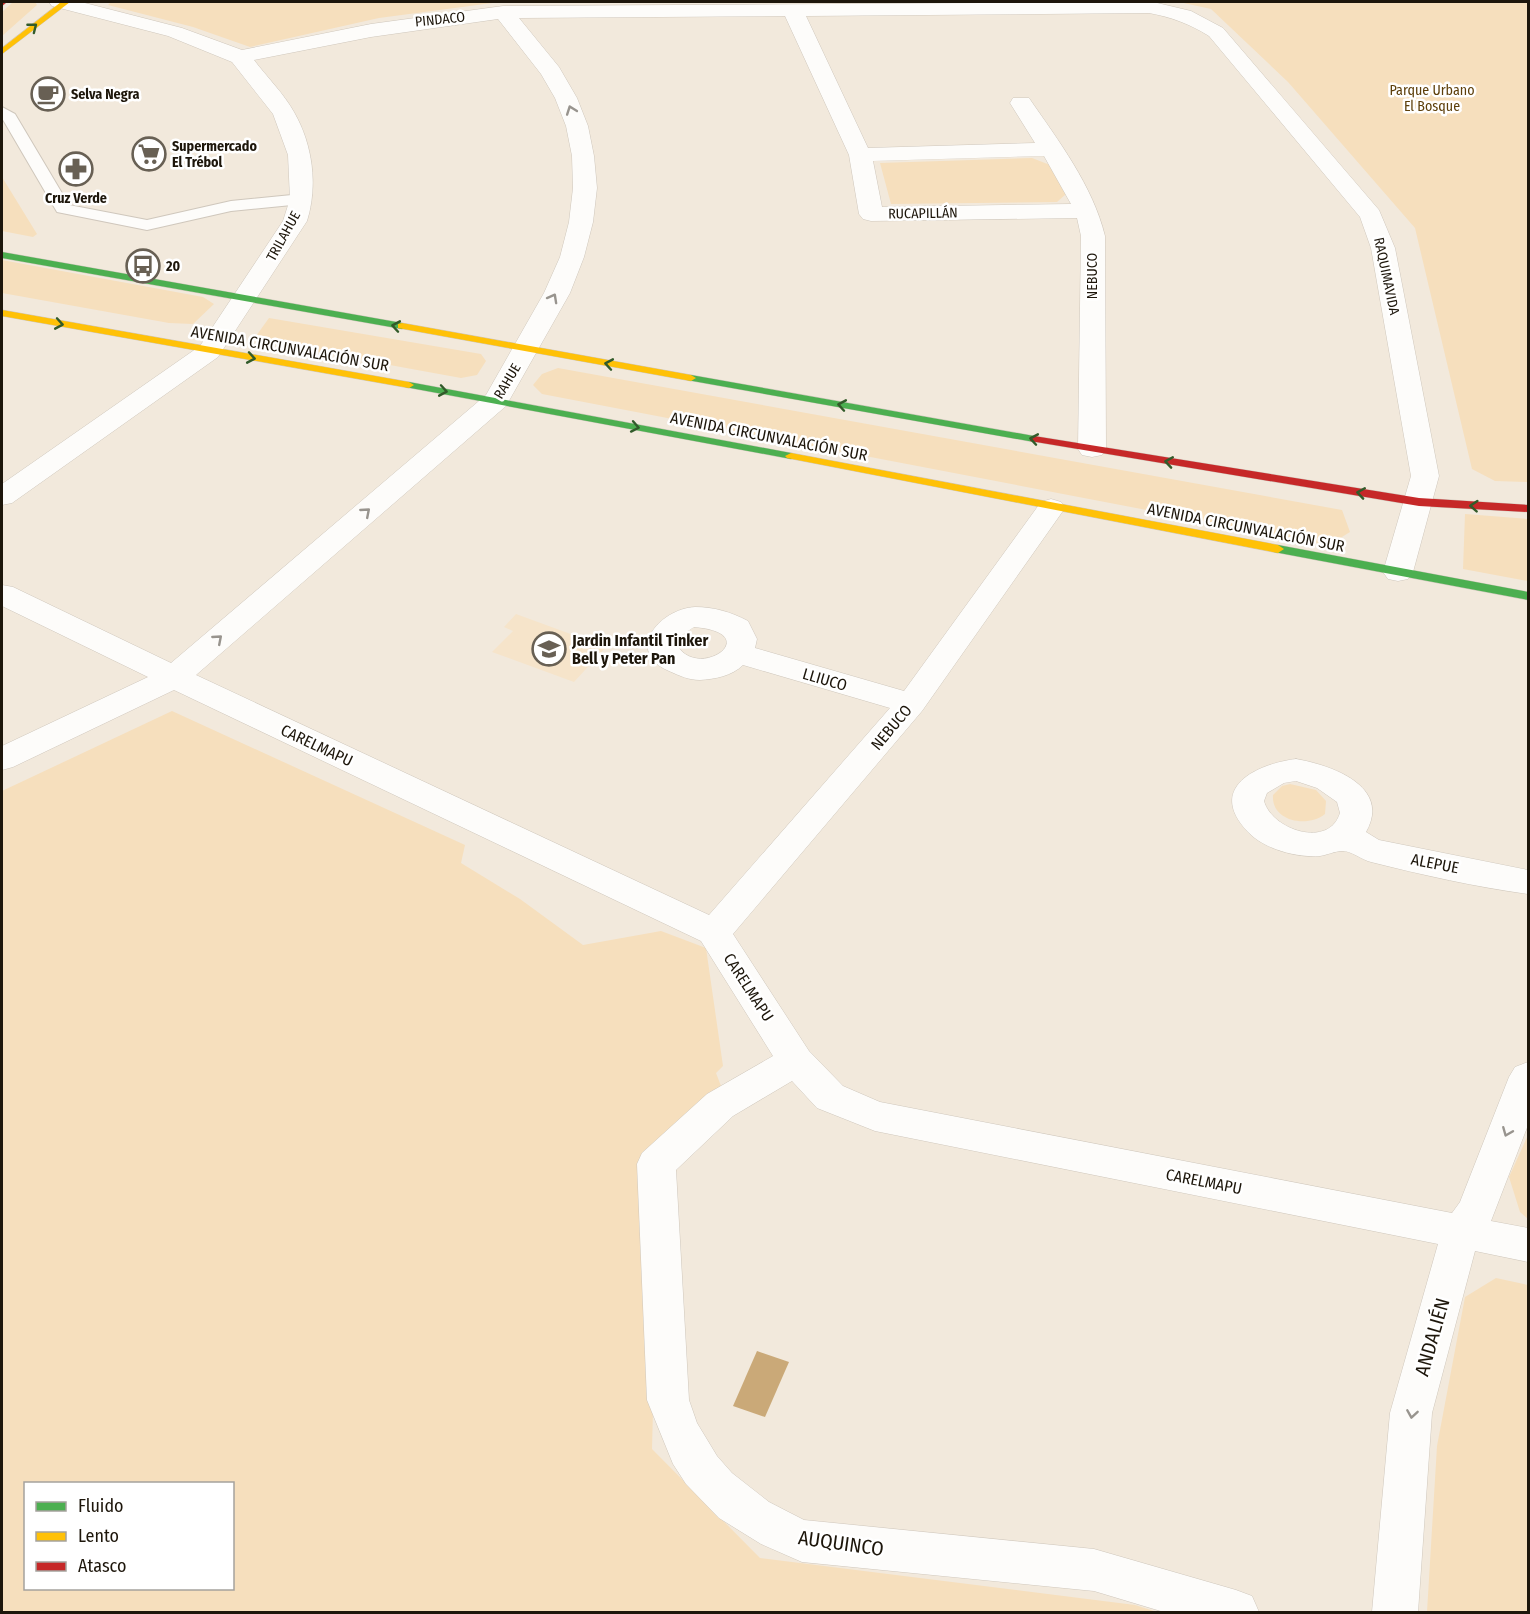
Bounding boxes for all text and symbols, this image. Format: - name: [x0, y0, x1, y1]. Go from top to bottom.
- street label: PINDACO: [414, 8, 466, 31]
- one-way arrow: [26, 24, 37, 35]
- cafe icon: Selva Negra: [30, 76, 66, 112]
- park label: Parque Urbano El Bosque: [1389, 82, 1475, 115]
- place label: Selva Negra: [71, 86, 139, 103]
- one-way arrow: [565, 105, 578, 116]
- supermarket icon: Supermercado El Trébol: [131, 136, 167, 172]
- place label: Supermercado El Trébol: [172, 138, 257, 171]
- pharmacy icon: Cruz Verde: [58, 151, 94, 187]
- place label: Cruz Verde: [45, 190, 107, 207]
- street label: RUCAPILLÁN: [888, 203, 958, 223]
- street label: TRILAHUE: [263, 208, 304, 264]
- street label: RAQUIMAVIDA: [1370, 236, 1403, 317]
- bus stop icon: 20: [125, 248, 161, 284]
- street label: NEBUCO: [1084, 253, 1101, 299]
- place label: 20: [165, 258, 180, 275]
- one-way arrow: [546, 294, 558, 304]
- one-way arrow: [54, 317, 64, 330]
- one-way arrow: [391, 320, 401, 333]
- street label: AVENIDA CIRCUNVALACIÓN SUR: [189, 322, 391, 375]
- one-way arrow: [246, 352, 256, 364]
- one-way arrow: [604, 358, 614, 371]
- street label: RAHUE: [490, 360, 525, 402]
- one-way arrow: [438, 385, 448, 397]
- one-way arrow: [837, 399, 847, 412]
- street label: AVENIDA CIRCUNVALACIÓN SUR: [669, 408, 869, 465]
- one-way arrow: [629, 420, 639, 433]
- one-way arrow: [1029, 433, 1039, 446]
- one-way arrow: [1164, 456, 1173, 468]
- one-way arrow: [1357, 487, 1366, 499]
- street label: AVENIDA CIRCUNVALACIÓN SUR: [1146, 499, 1346, 556]
- one-way arrow: [1469, 499, 1478, 512]
- one-way arrow: [359, 508, 370, 519]
- school or university icon: Jardin Infantil Tinker Bell y Peter Pan: [531, 631, 567, 667]
- place label: Jardin Infantil Tinker Bell y Peter Pan: [571, 631, 708, 668]
- one-way arrow: [211, 635, 222, 646]
- street label: LLIUCO: [800, 664, 849, 695]
- street label: NEBUCO: [867, 701, 916, 754]
- street label: CARELMAPU: [278, 721, 356, 770]
- street label: ALEPUE: [1409, 850, 1460, 877]
- street label: CARELMAPU: [720, 950, 778, 1025]
- one-way arrow: [1502, 1125, 1514, 1136]
- street label: CARELMAPU: [1164, 1165, 1244, 1198]
- street label: ANDALIÉN: [1409, 1295, 1455, 1379]
- one-way arrow: [1406, 1410, 1418, 1419]
- legend: [24, 1482, 234, 1590]
- text: Fluido: [78, 1495, 124, 1517]
- text: Lento: [78, 1525, 119, 1547]
- street label: AUQUINCO: [797, 1525, 885, 1561]
- text: Atasco: [78, 1555, 126, 1577]

